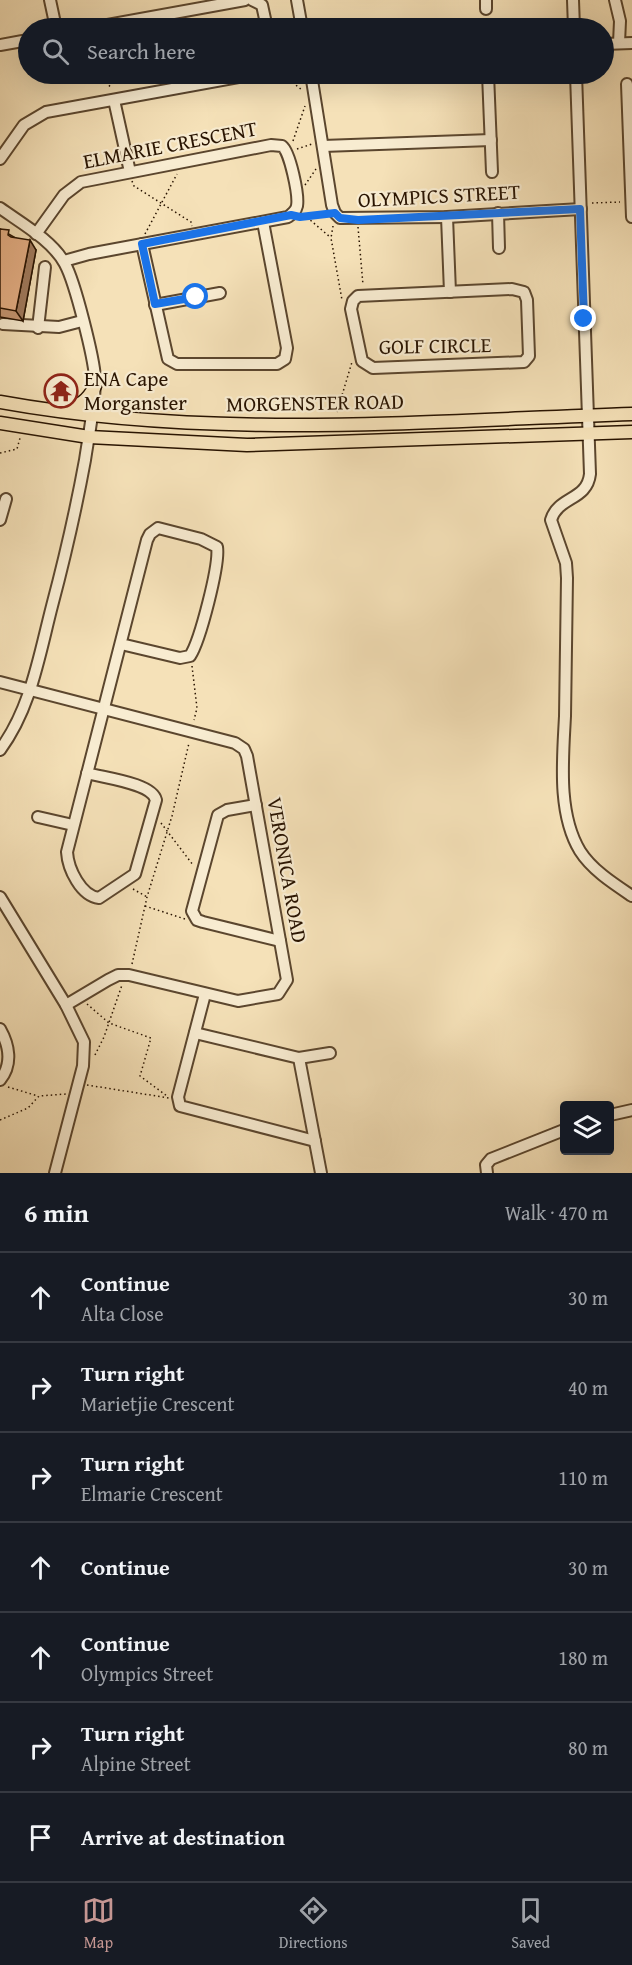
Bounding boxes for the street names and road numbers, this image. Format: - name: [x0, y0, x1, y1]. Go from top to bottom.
- street label: ELMARIE CRESCENT: [80, 112, 260, 177]
- street label: OLYMPICS STREET: [357, 176, 521, 215]
- street label: GOLF CIRCLE: [378, 329, 492, 362]
- street label: MORGENSTER ROAD: [226, 385, 404, 420]
- street label: VERONICA ROAD: [259, 795, 316, 945]

